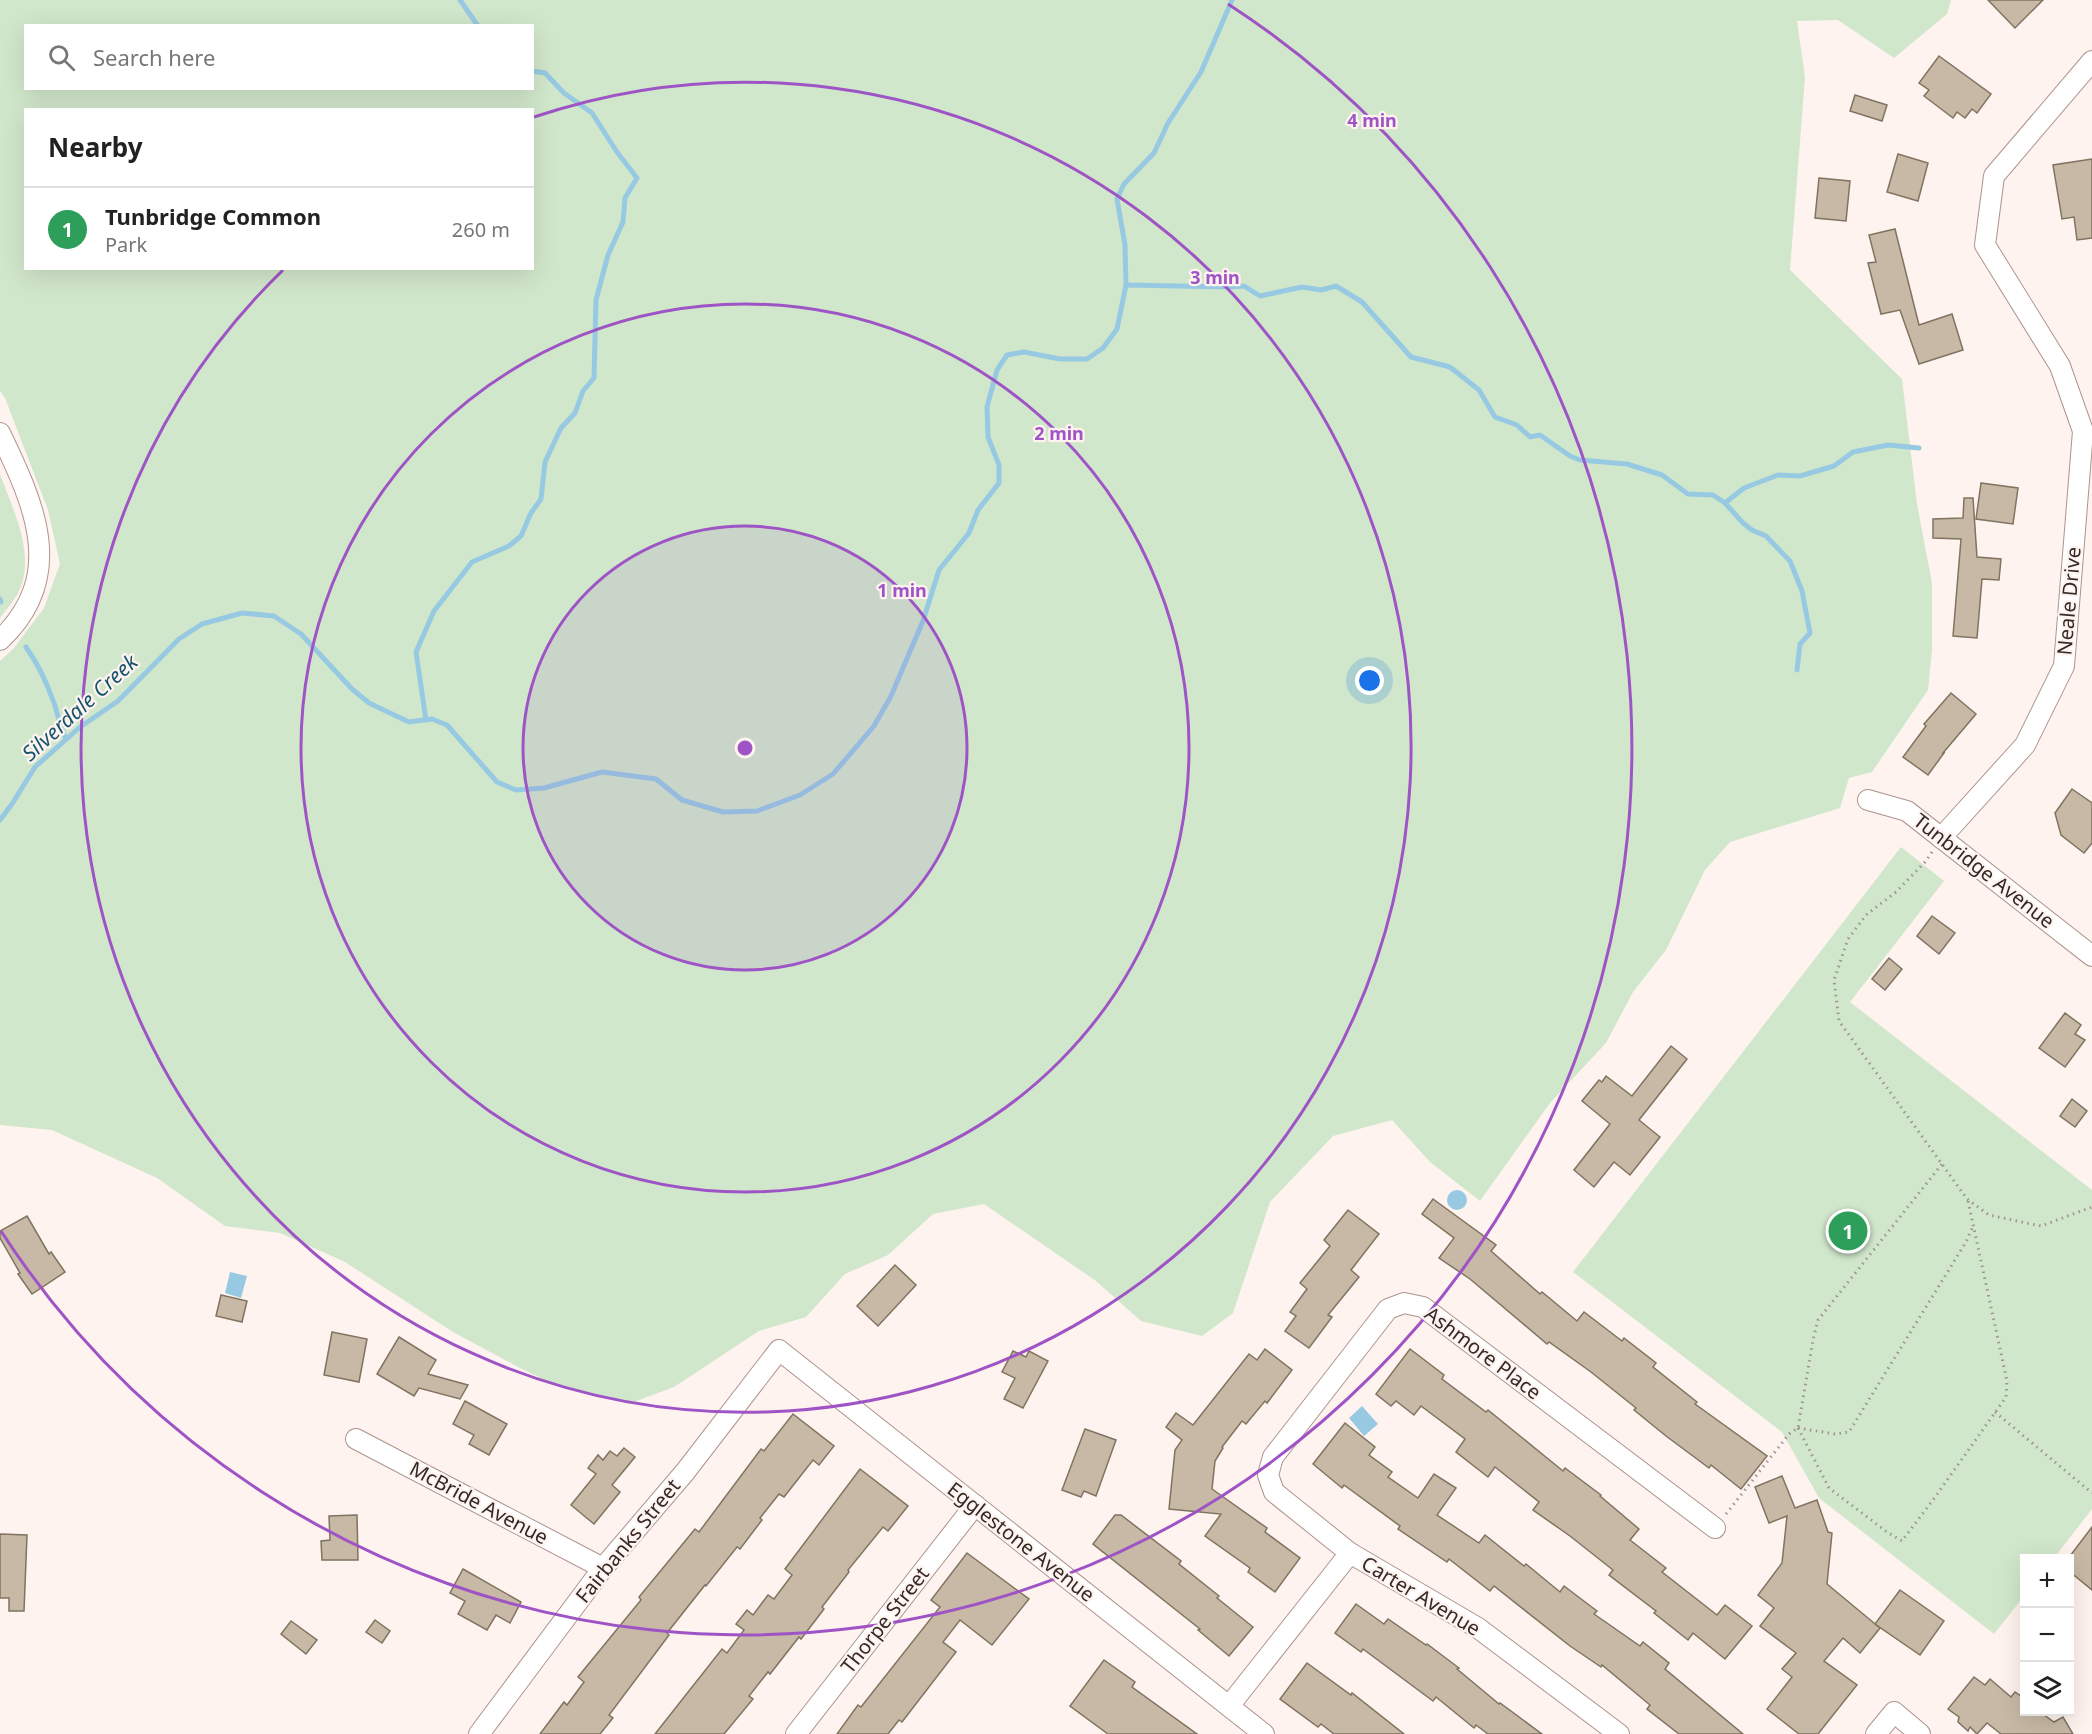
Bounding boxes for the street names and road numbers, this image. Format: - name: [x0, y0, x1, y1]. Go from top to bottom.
- street label: Neale Drive: [2050, 546, 2087, 656]
- street label: Tunbridge Avenue: [1908, 807, 2060, 934]
- street label: Ashmore Place: [1420, 1300, 1547, 1405]
- street label: McBride Avenue: [405, 1455, 553, 1550]
- street label: Fairbanks Street: [569, 1473, 686, 1608]
- street label: Egglestone Avenue: [942, 1476, 1101, 1608]
- street label: Carter Avenue: [1357, 1549, 1486, 1642]
- street label: Thorpe Street: [834, 1561, 935, 1679]

